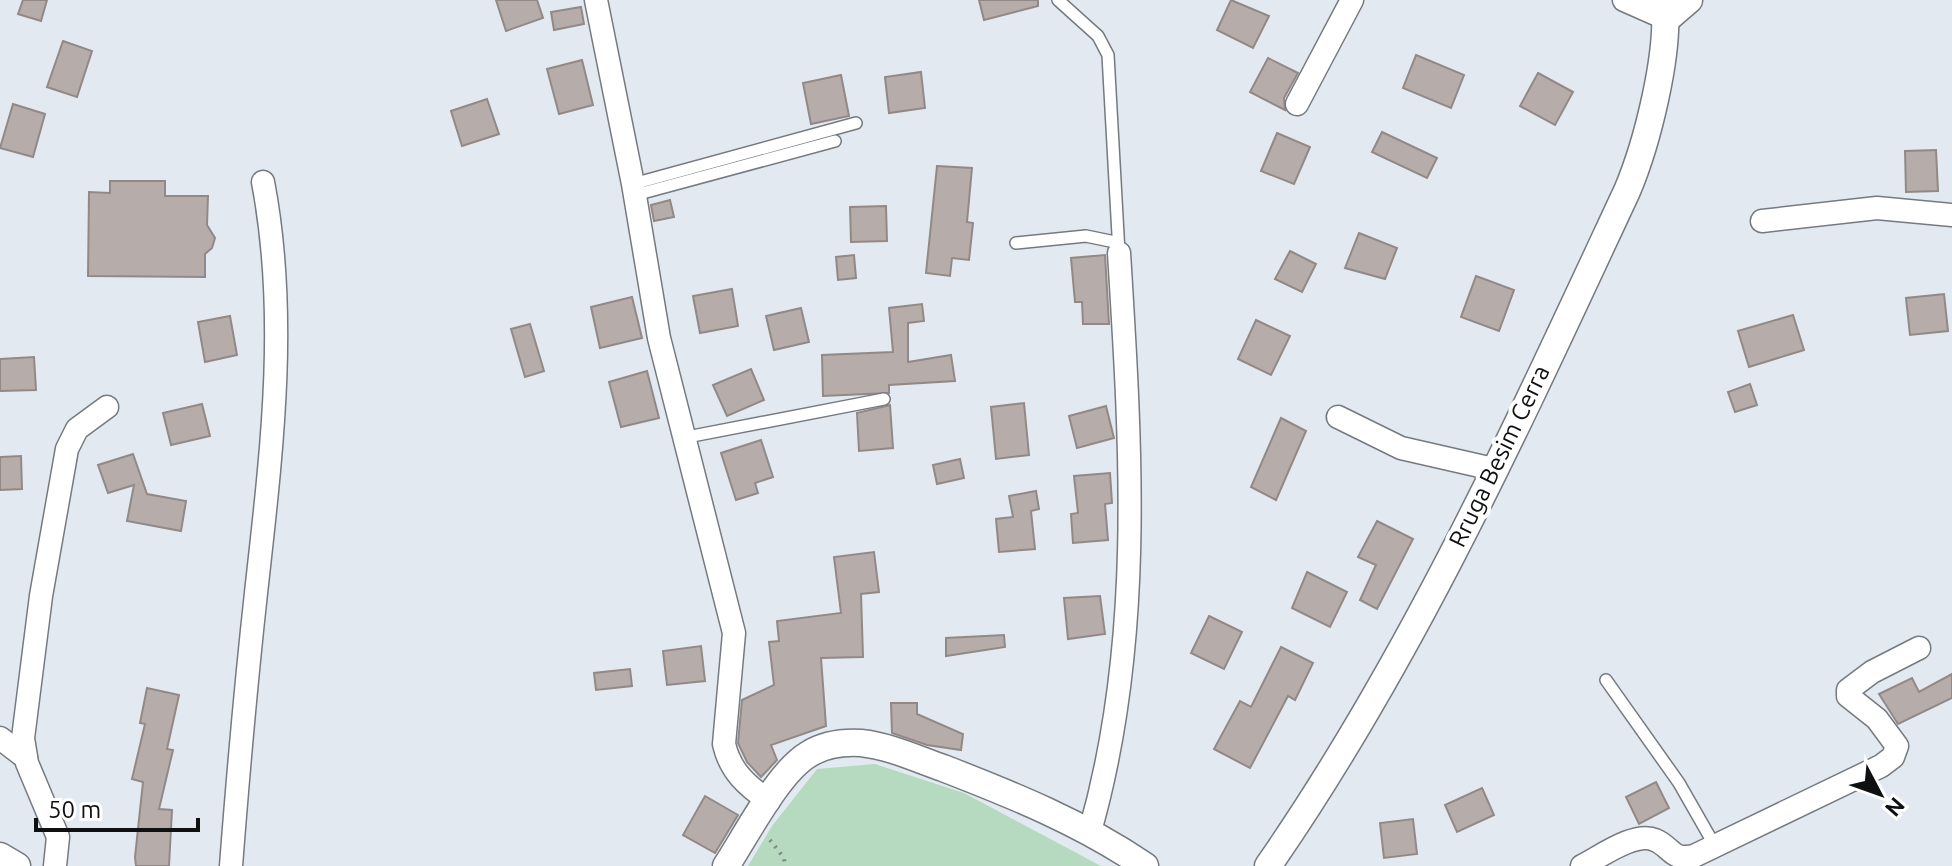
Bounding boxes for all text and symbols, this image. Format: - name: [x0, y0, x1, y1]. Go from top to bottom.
- street label: Rruga Besim Cerra: [1443, 361, 1555, 551]
- north arrow: [1840, 754, 1920, 834]
- scale bar: [36, 782, 198, 832]
- text: N: [1881, 793, 1910, 822]
- text: 50 m: [48, 796, 101, 823]

